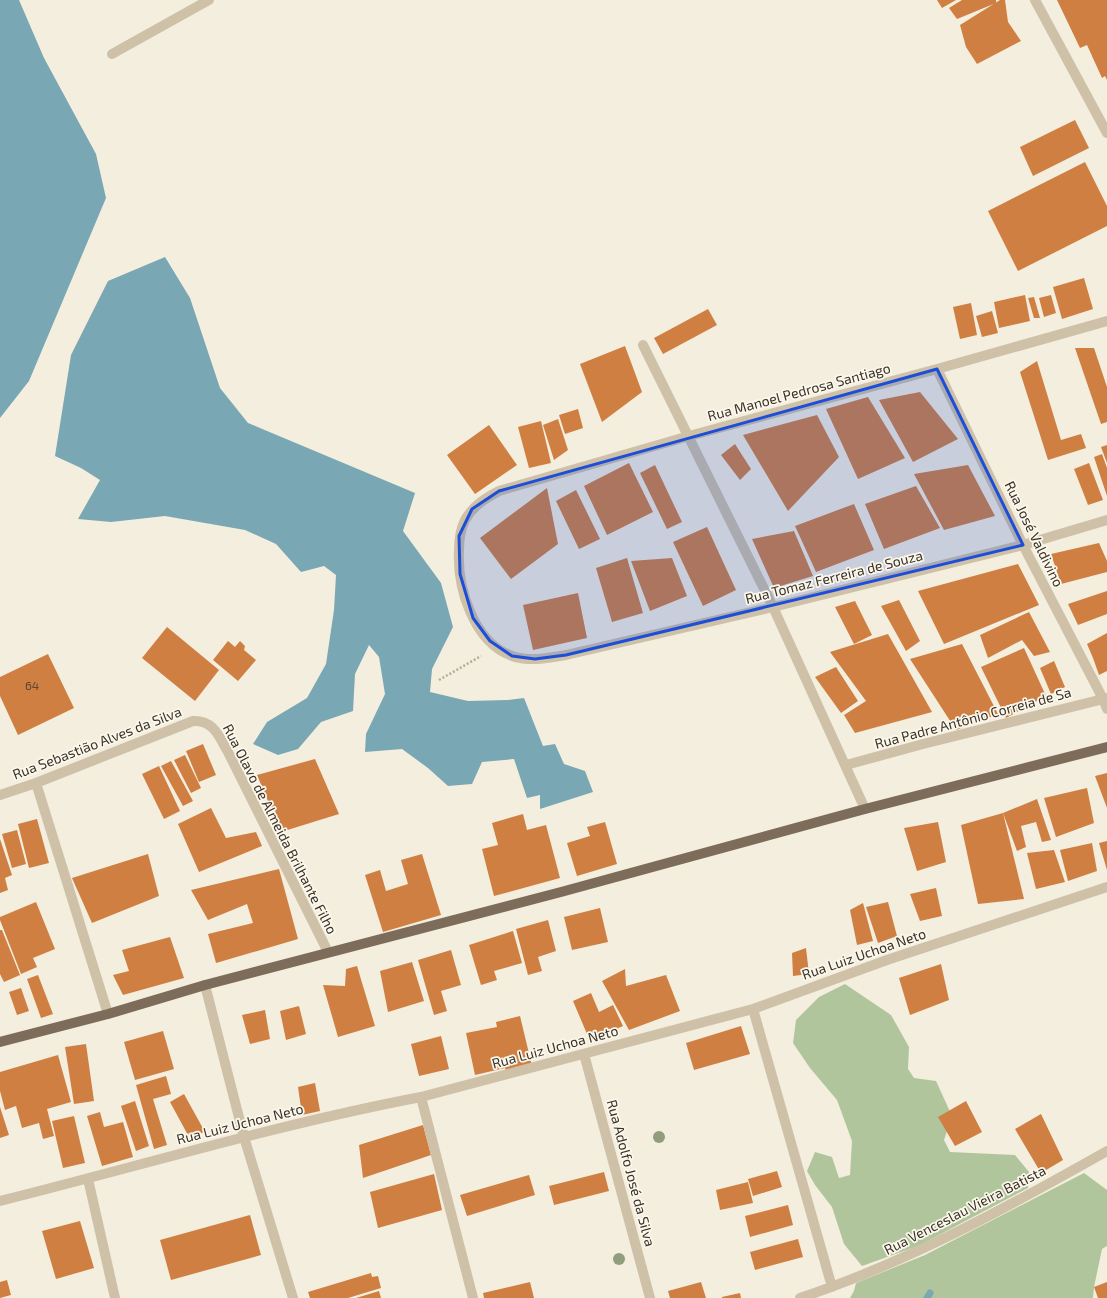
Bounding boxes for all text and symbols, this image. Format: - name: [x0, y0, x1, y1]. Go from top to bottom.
- street label: Rua Manoel Pedrosa Santiago: [705, 359, 892, 424]
- street label: Rua José Valdivino: [1001, 478, 1067, 590]
- street label: Rua Tomaz Ferreira de Souza: [743, 546, 924, 607]
- house number: 64: [25, 678, 39, 692]
- street label: Rua Padre Antônio Correia de Sa: [873, 683, 1073, 752]
- street label: Rua Sebastião Alves da Silva: [10, 702, 184, 783]
- street label: Rua Olavo de Almeida Brilhante Filho: [220, 721, 341, 937]
- street label: Rua Luiz Uchoa Neto: [800, 924, 928, 983]
- street label: Rua Luiz Uchoa Neto: [490, 1021, 620, 1072]
- street label: Rua Adolfo José da Silva: [604, 1098, 659, 1248]
- street label: Rua Luiz Uchoa Neto: [175, 1100, 305, 1147]
- street label: Rua Venceslau Vieira Batista: [881, 1161, 1049, 1258]

